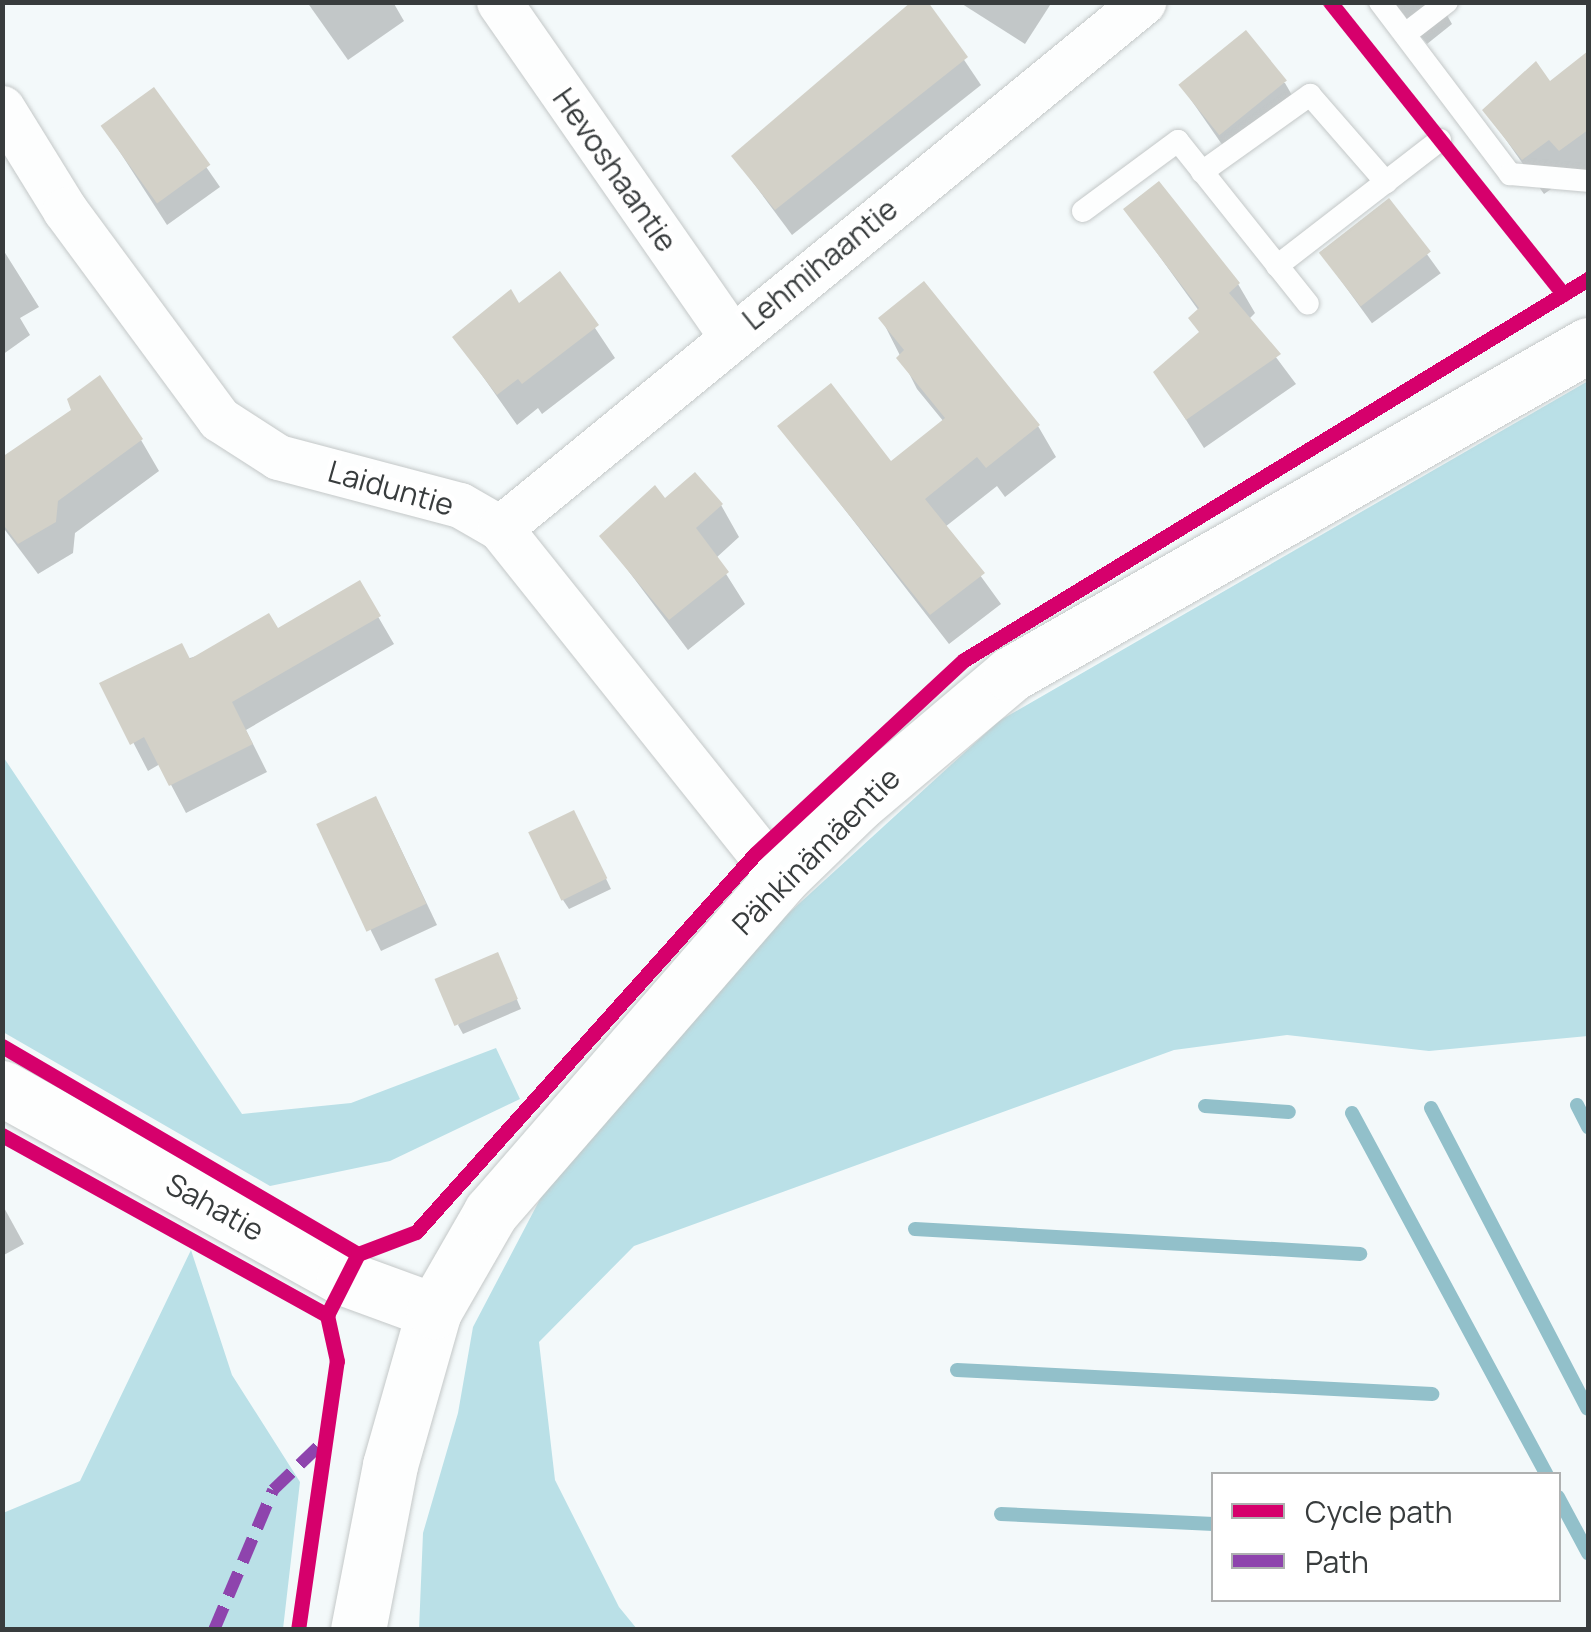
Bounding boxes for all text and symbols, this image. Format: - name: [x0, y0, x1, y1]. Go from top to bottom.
- street label: Hevoshaantie: [545, 81, 685, 259]
- street label: Lehmihaantie: [735, 191, 905, 337]
- street label: Laiduntie: [324, 453, 458, 523]
- street label: Pähkinämäentie: [725, 760, 907, 942]
- street label: Sahatie: [160, 1166, 270, 1248]
- legend: [1211, 1472, 1561, 1602]
- text: Cycle path: [1305, 1491, 1453, 1532]
- text: Path: [1305, 1541, 1369, 1582]

